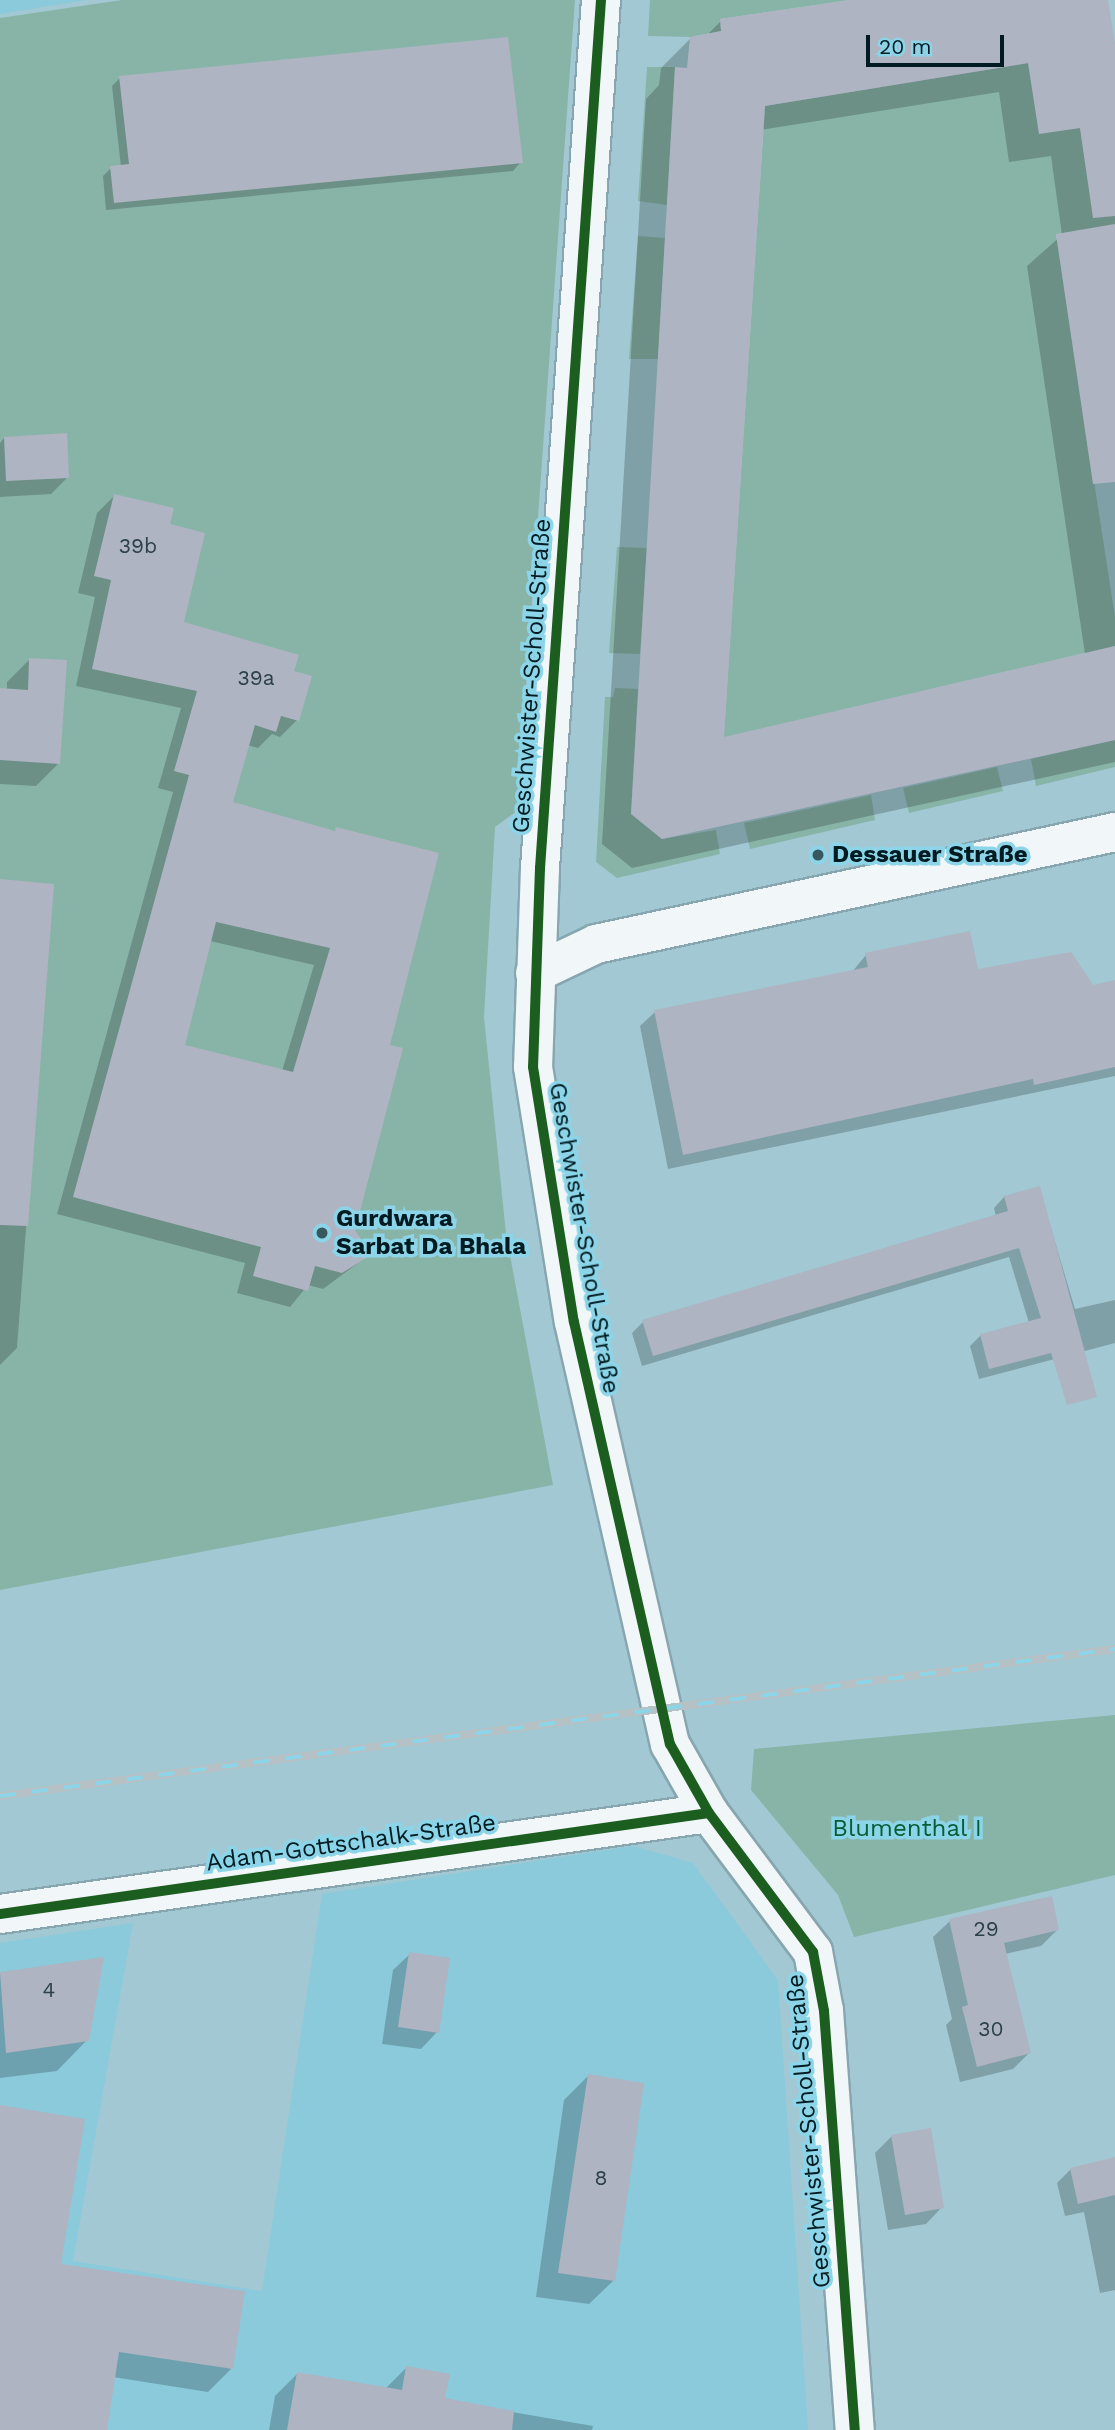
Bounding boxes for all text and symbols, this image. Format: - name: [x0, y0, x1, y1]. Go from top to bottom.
- scale bar: [870, 21, 1008, 65]
- text: 20 m: [879, 34, 931, 59]
- street label: Geschwister-Scholl-Straße: [507, 518, 557, 834]
- house number: 39b: [119, 533, 157, 559]
- house number: 39a: [237, 665, 275, 691]
- place label: Dessauer Straße: [832, 841, 1028, 869]
- marker: Dessauer Straße: [810, 847, 826, 863]
- street label: Geschwister-Scholl-Straße: [542, 1080, 626, 1396]
- place label: Gurdwara Sarbat Da Bhala: [336, 1205, 526, 1261]
- marker: Gurdwara Sarbat Da Bhala: [314, 1225, 330, 1241]
- street label: Adam-Gottschalk-Straße: [204, 1808, 498, 1878]
- park label: Blumenthal I: [832, 1815, 982, 1843]
- house number: 29: [973, 1916, 999, 1942]
- street label: Geschwister-Scholl-Straße: [781, 1973, 837, 2289]
- house number: 4: [43, 1977, 55, 2003]
- house number: 30: [978, 2016, 1004, 2042]
- house number: 8: [595, 2165, 607, 2191]

